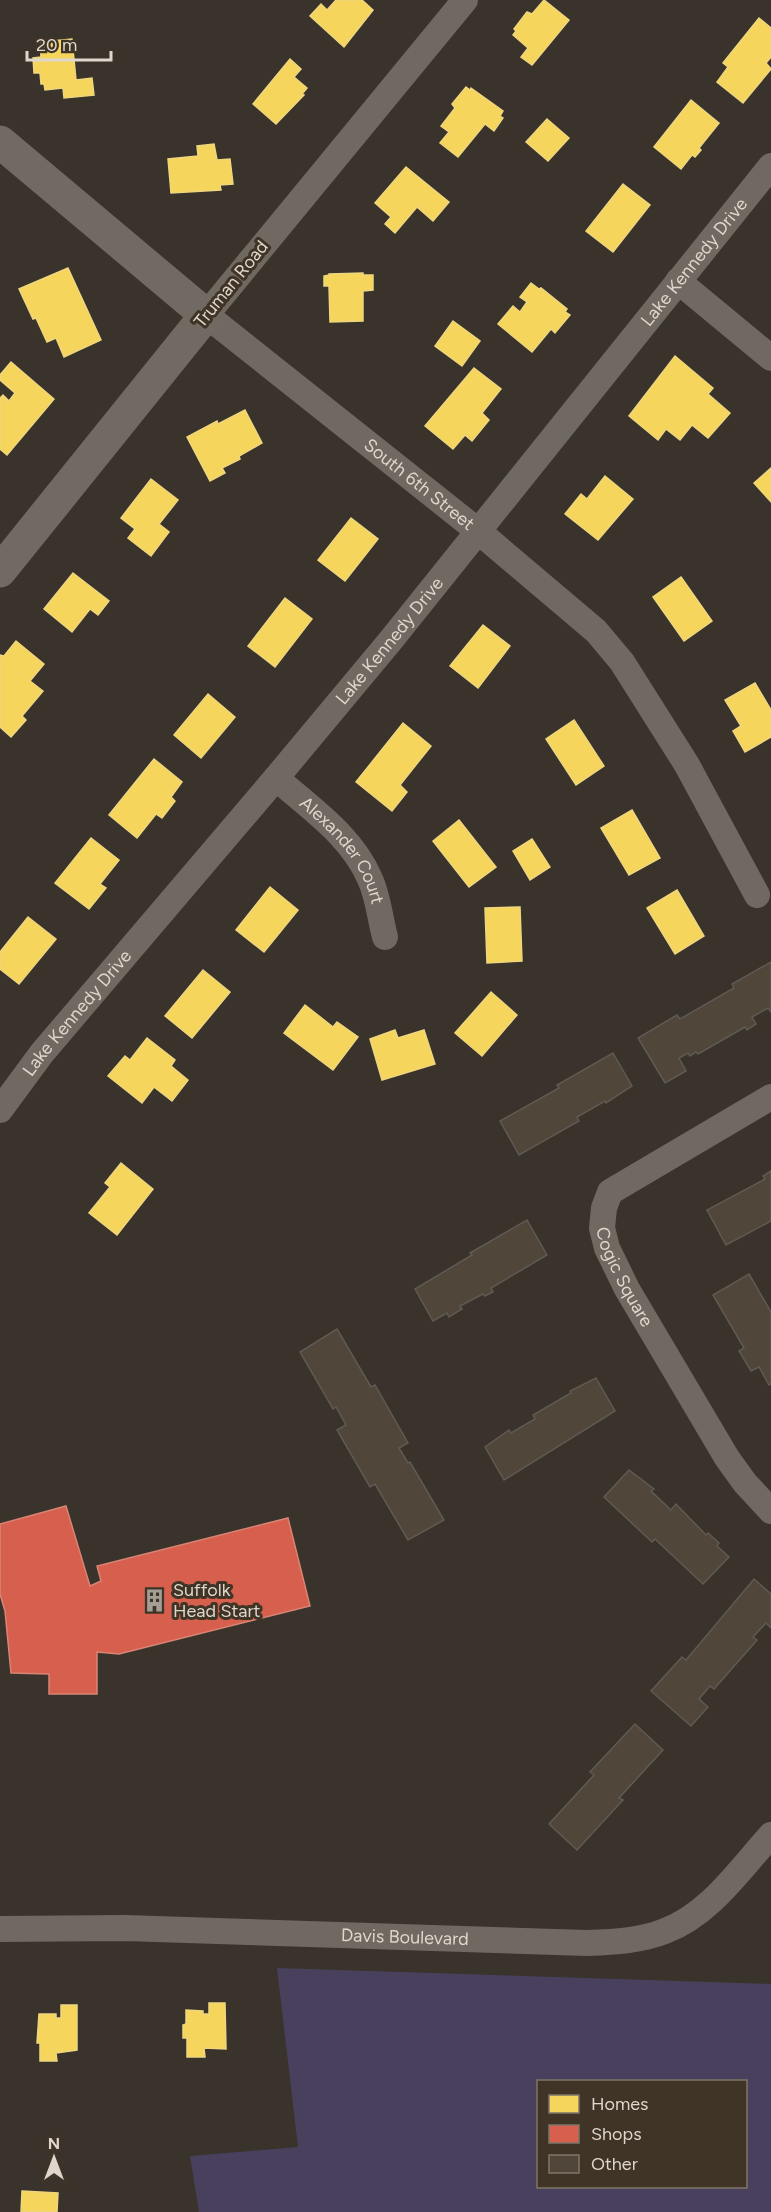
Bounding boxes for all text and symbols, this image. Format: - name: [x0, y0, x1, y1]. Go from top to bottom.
- scale bar: [27, 24, 111, 62]
- text: 20 m: [36, 34, 77, 56]
- street label: Lake Kennedy Drive: [636, 193, 752, 331]
- street label: Truman Road: [189, 236, 273, 332]
- street label: South 6th Street: [360, 434, 479, 535]
- street label: Lake Kennedy Drive: [331, 572, 448, 709]
- street label: Alexander Court: [295, 792, 389, 907]
- street label: Lake Kennedy Drive: [18, 945, 136, 1080]
- street label: Cogic Square: [591, 1225, 658, 1331]
- place label: Suffolk Head Start: [173, 1579, 261, 1622]
- building icon: Suffolk Head Start: [142, 1587, 168, 1613]
- street label: Davis Boulevard: [341, 1924, 469, 1950]
- legend: [537, 2080, 747, 2188]
- text: Homes: [591, 2093, 649, 2115]
- text: Shops: [591, 2123, 642, 2145]
- north arrow: [24, 2128, 84, 2188]
- text: N: [48, 2134, 60, 2153]
- text: Other: [591, 2153, 638, 2175]

